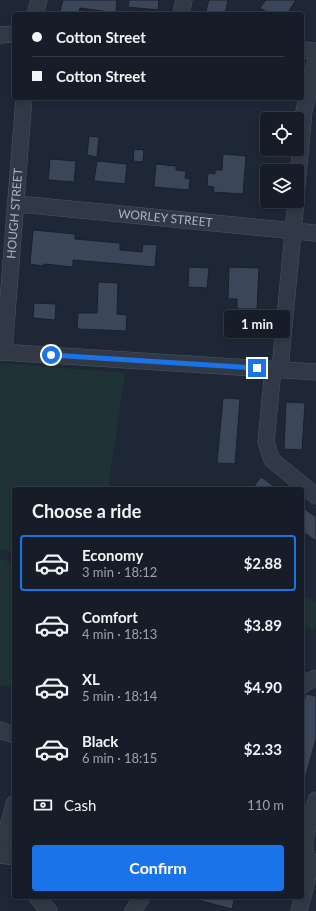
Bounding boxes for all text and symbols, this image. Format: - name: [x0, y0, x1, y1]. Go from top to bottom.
- text: Cotton Street: [56, 28, 146, 46]
- text: Cotton Street: [56, 67, 146, 85]
- map controls: [260, 112, 304, 208]
- button: locate: [260, 112, 304, 156]
- button: layers: [260, 164, 304, 208]
- street label: HOUGH STREET: [3, 168, 25, 259]
- street label: WORLEY STREET: [118, 206, 213, 230]
- callout: 1 min: [224, 310, 290, 338]
- text: 1 min: [241, 316, 273, 332]
- route start: [42, 346, 60, 364]
- route end: [248, 359, 266, 377]
- text: Choose a ride: [32, 500, 141, 522]
- icon: car: [34, 545, 70, 581]
- text: Economy: [82, 546, 143, 564]
- text: $2.88: [244, 554, 282, 572]
- text: 3 min · 18:12: [82, 564, 157, 580]
- icon: car: [34, 607, 70, 643]
- text: Comfort: [82, 608, 138, 626]
- text: $3.89: [244, 616, 282, 634]
- text: 4 min · 18:13: [82, 626, 157, 642]
- icon: car: [34, 669, 70, 705]
- text: XL: [82, 670, 100, 688]
- text: $4.90: [244, 678, 282, 696]
- text: 5 min · 18:14: [82, 688, 157, 704]
- icon: car: [34, 731, 70, 767]
- text: Black: [82, 732, 118, 750]
- text: $2.33: [244, 740, 282, 758]
- text: 6 min · 18:15: [82, 750, 157, 766]
- icon: cash: [32, 794, 54, 816]
- text: Cash: [64, 796, 96, 814]
- text: 110 m: [247, 797, 284, 813]
- button: Confirm: [32, 845, 284, 891]

